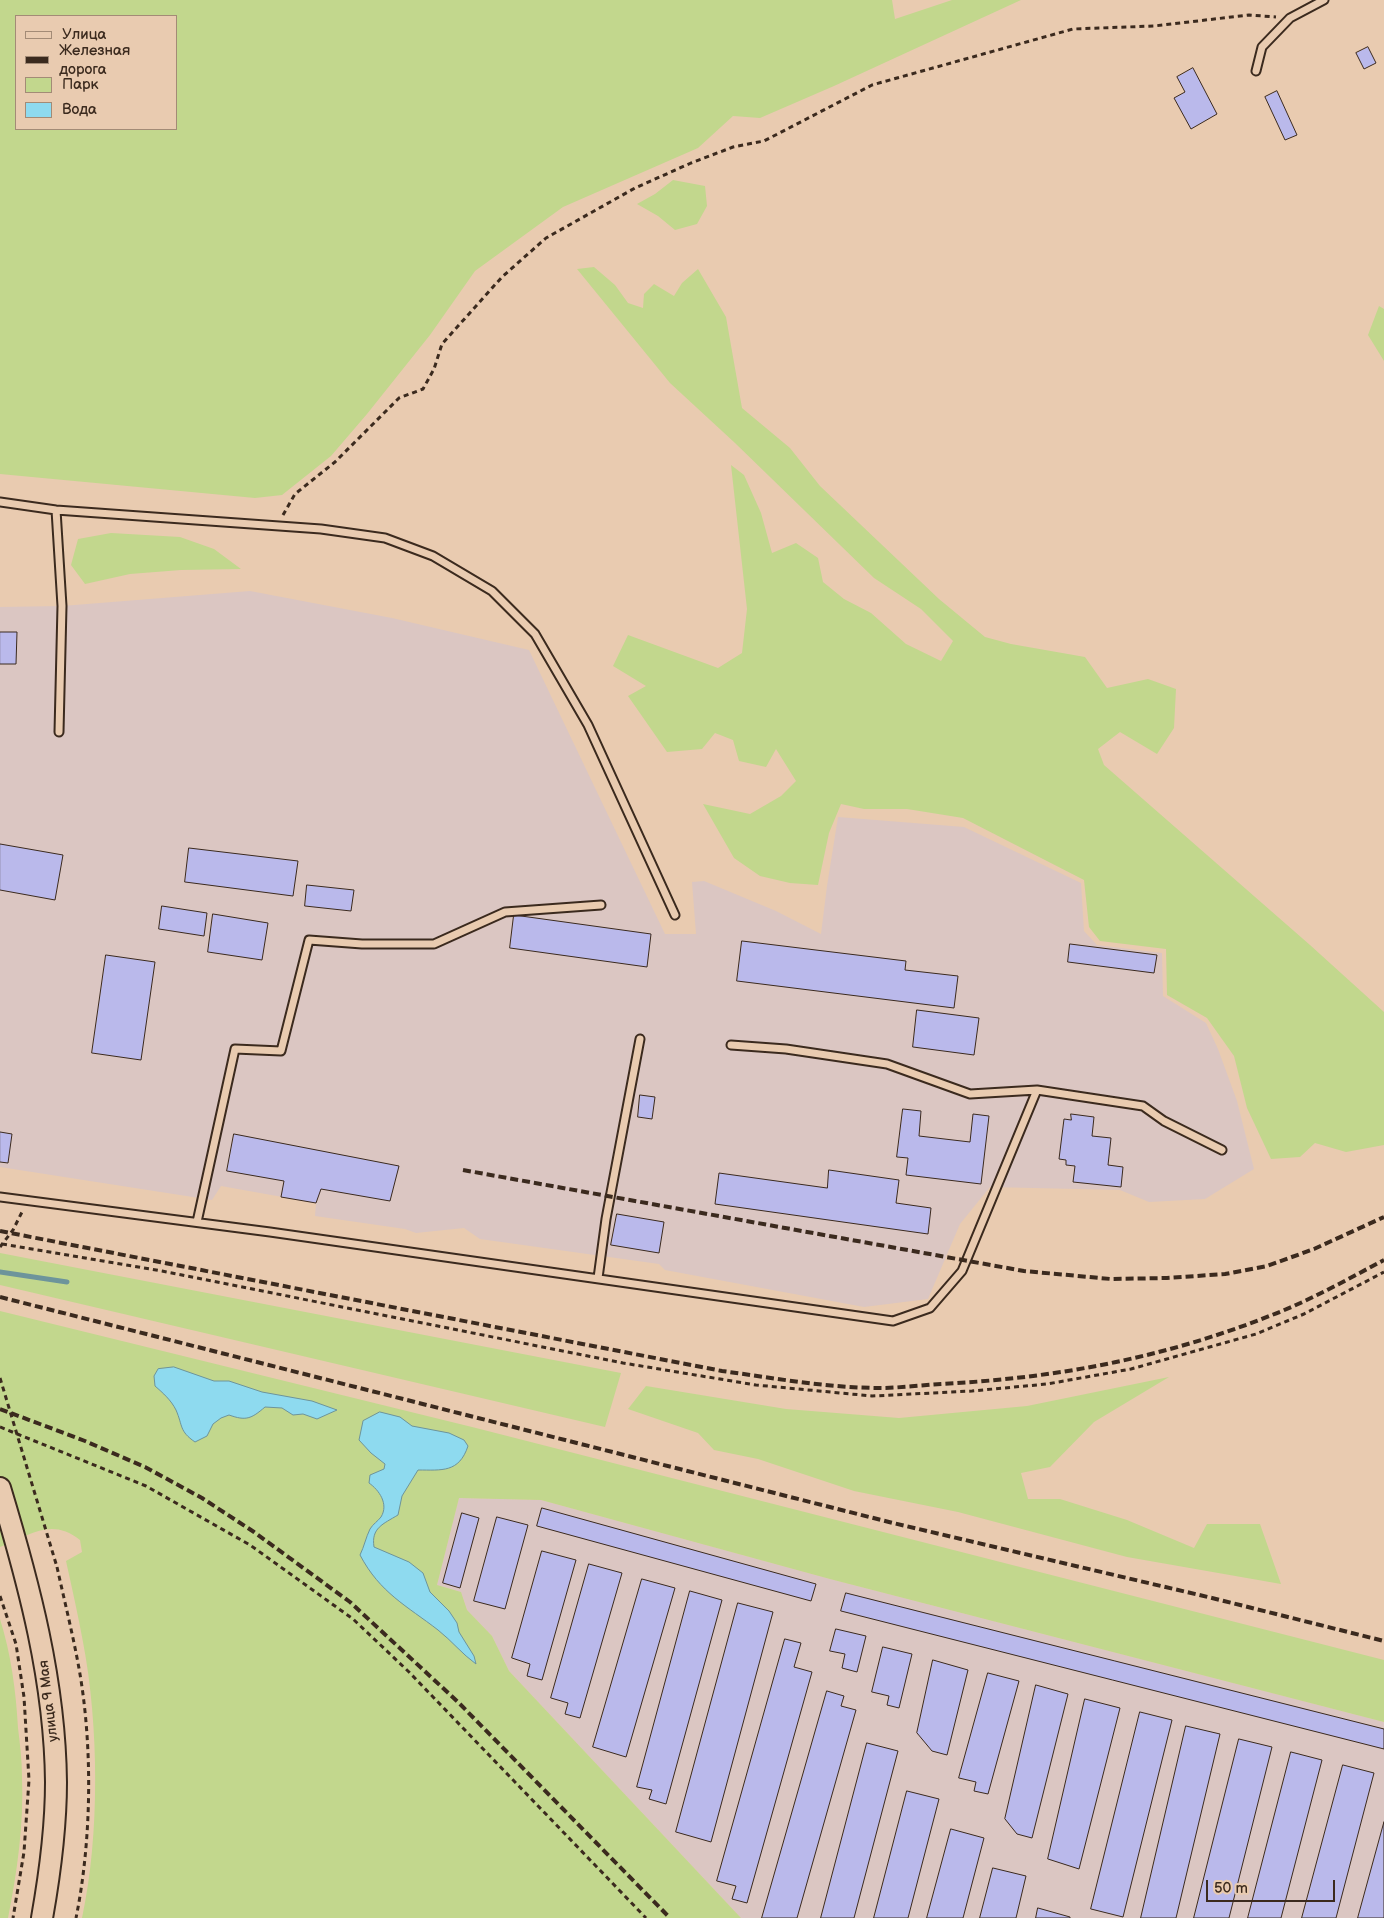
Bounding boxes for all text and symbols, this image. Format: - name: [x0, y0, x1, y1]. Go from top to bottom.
- legend: [15, 15, 178, 130]
- text: Улица: [62, 25, 106, 44]
- text: Железная дорога: [59, 41, 130, 79]
- text: Парк: [62, 75, 99, 94]
- text: Вода: [62, 100, 97, 119]
- street label: улица 9 Мая: [36, 1659, 62, 1743]
- scale bar: [1209, 1870, 1338, 1902]
- text: 50 m: [1214, 1879, 1248, 1898]

